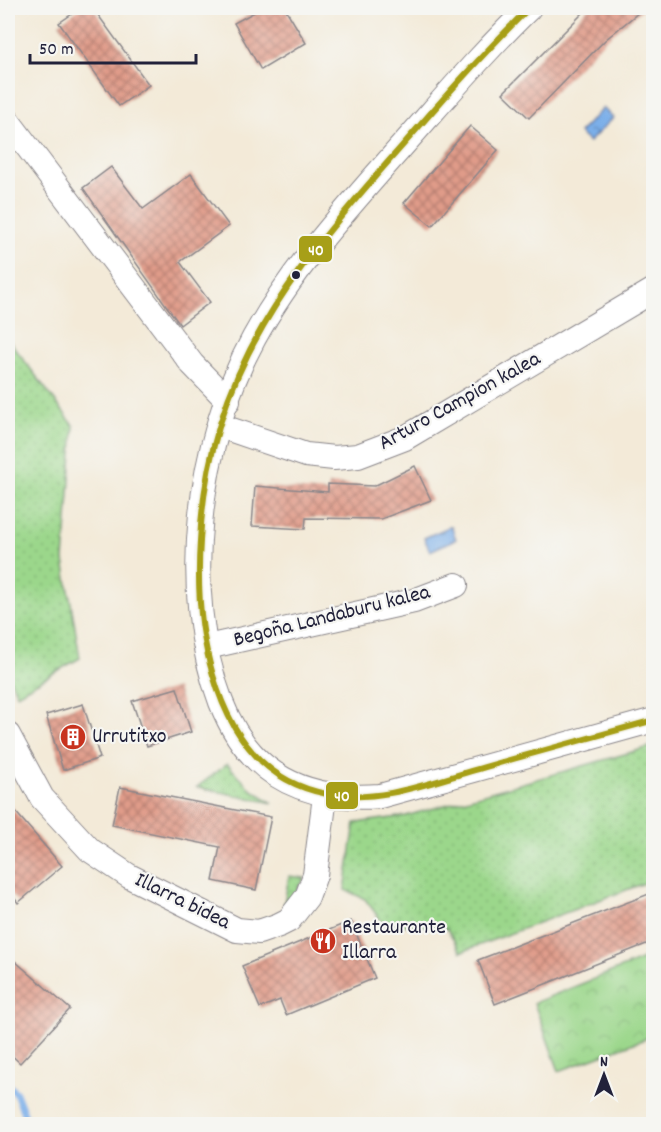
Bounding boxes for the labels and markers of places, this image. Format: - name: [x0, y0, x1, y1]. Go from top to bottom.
- unlabelled marker: [290, 269, 302, 281]
- building icon: Urrutitxo: [58, 722, 88, 752]
- place label: Urrutitxo: [92, 722, 167, 753]
- place label: Restaurante Illarra: [342, 913, 446, 969]
- restaurant icon: Restaurante Illarra: [308, 926, 338, 956]

